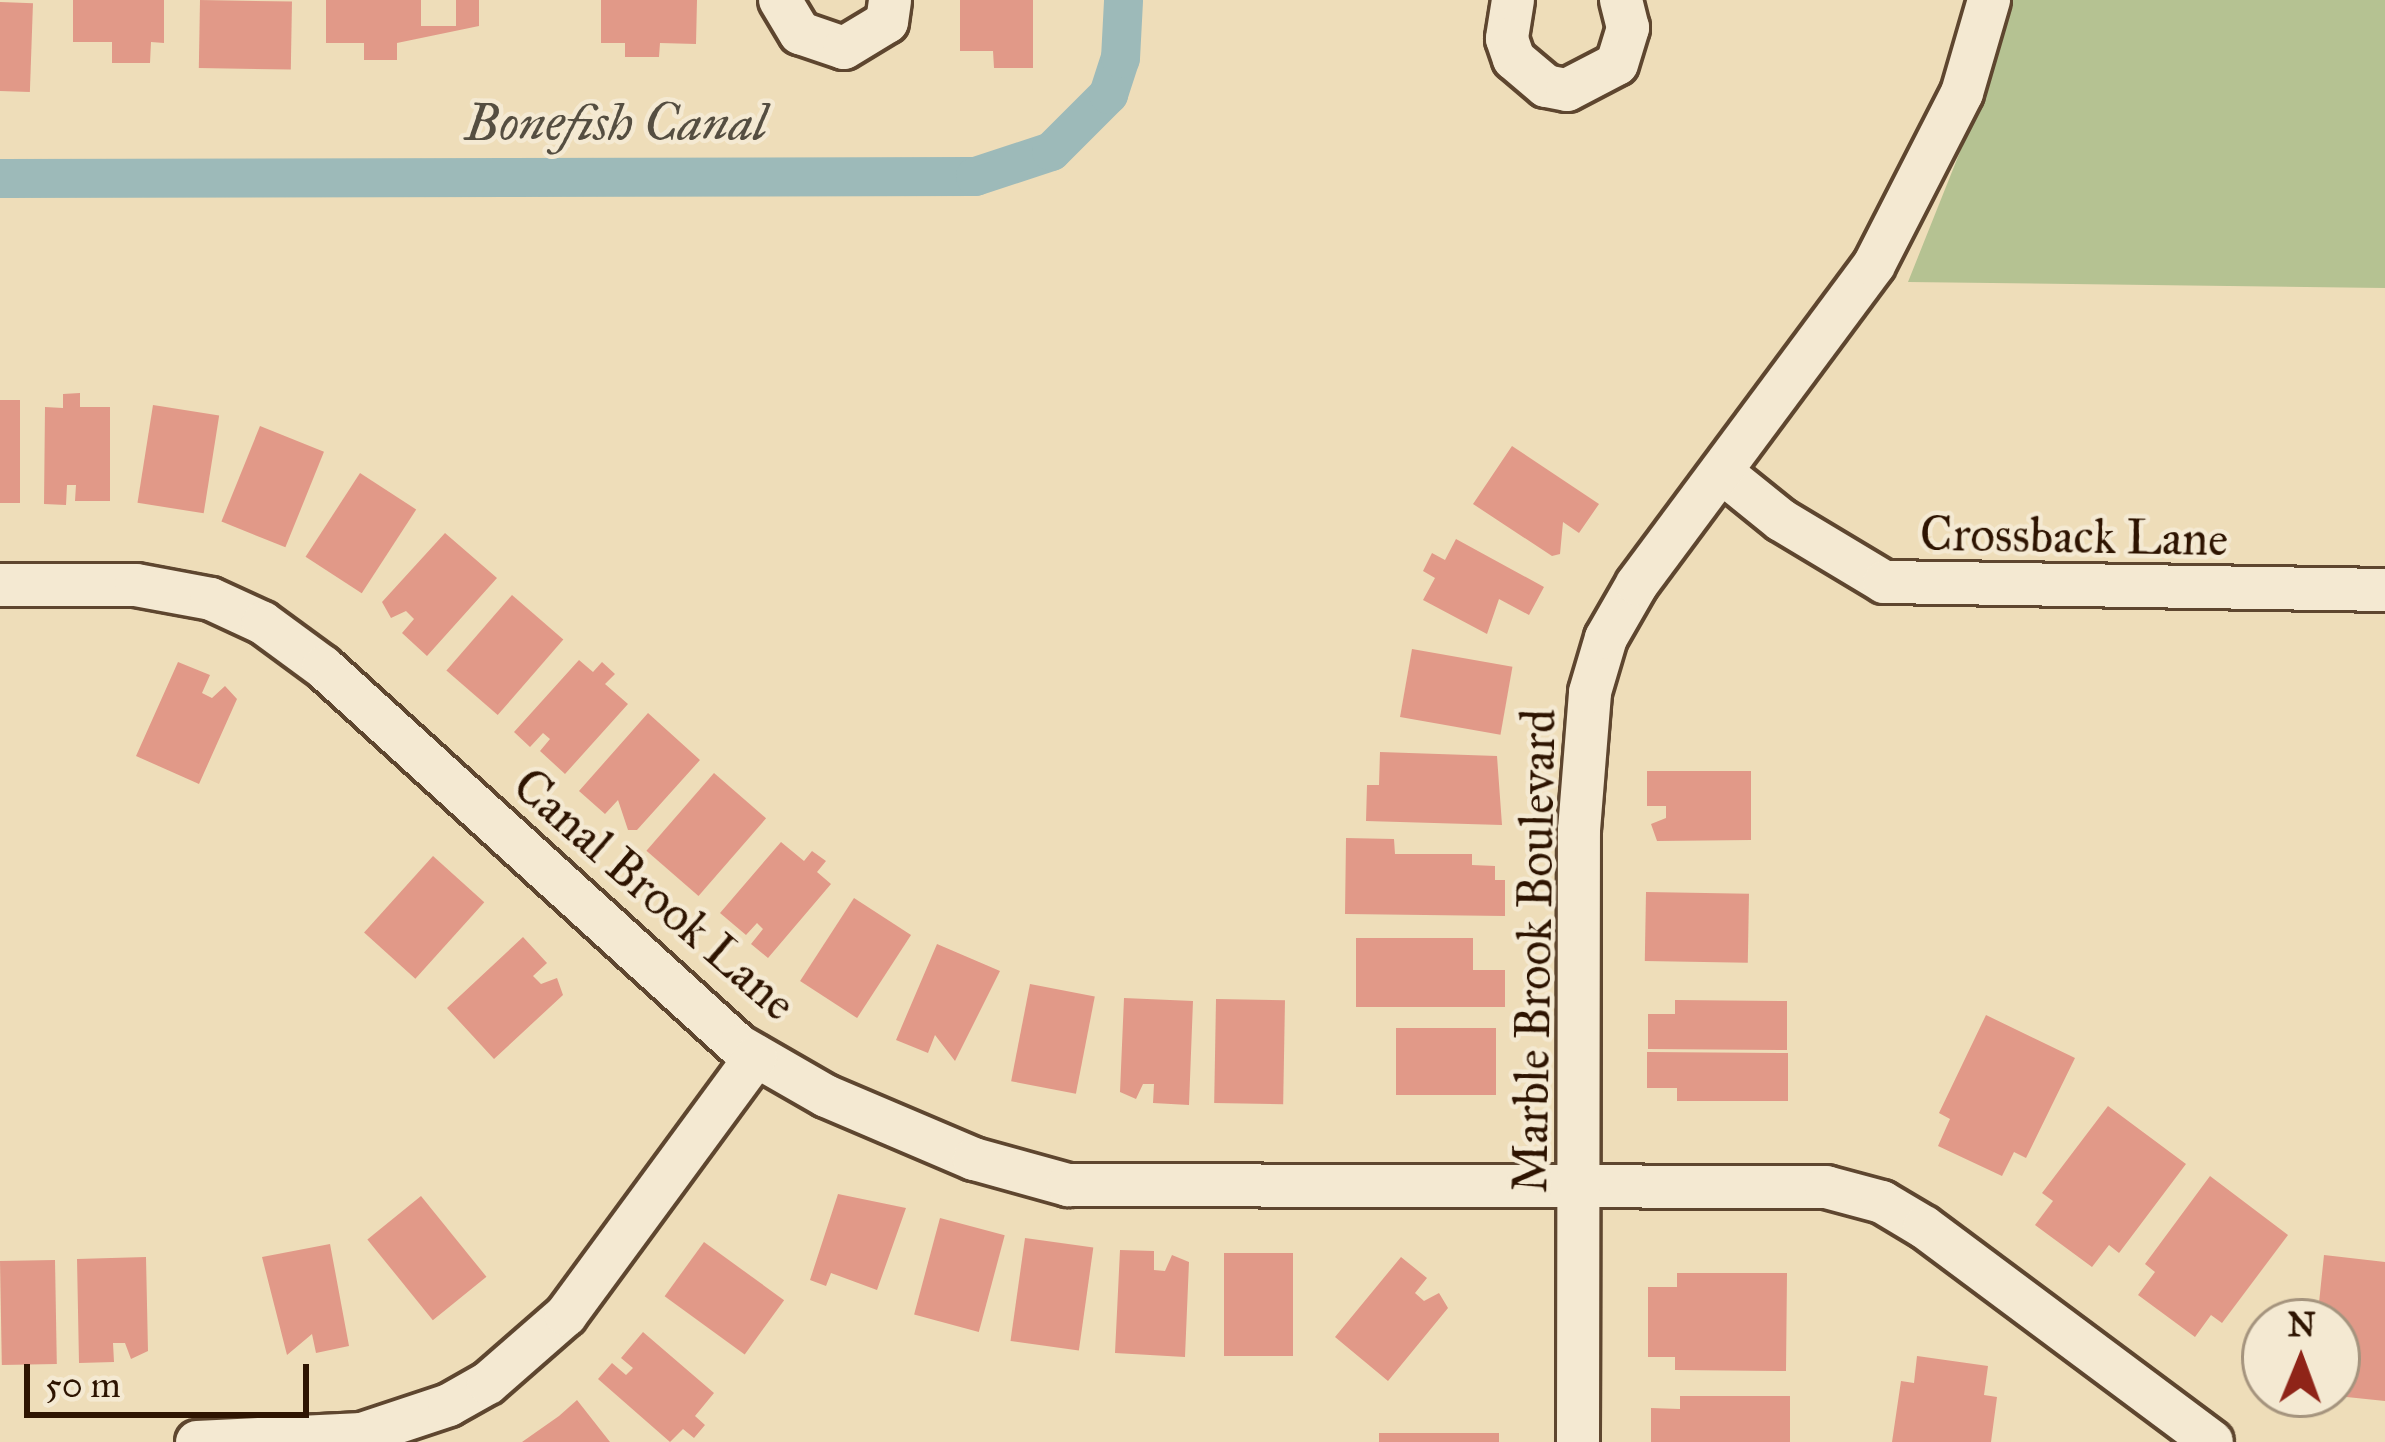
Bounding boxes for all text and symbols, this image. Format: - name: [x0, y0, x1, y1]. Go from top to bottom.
- water label: Bonefish Canal: [465, 92, 767, 154]
- street label: Crossback Lane: [1919, 505, 2229, 567]
- street label: Marble Brook Boulevard: [1501, 708, 1567, 1194]
- street label: Canal Brook Lane: [502, 756, 808, 1032]
- north arrow: [2241, 1298, 2361, 1418]
- text: N: [2287, 1305, 2316, 1345]
- scale bar: [30, 1340, 315, 1414]
- text: 50 m: [45, 1363, 121, 1407]

